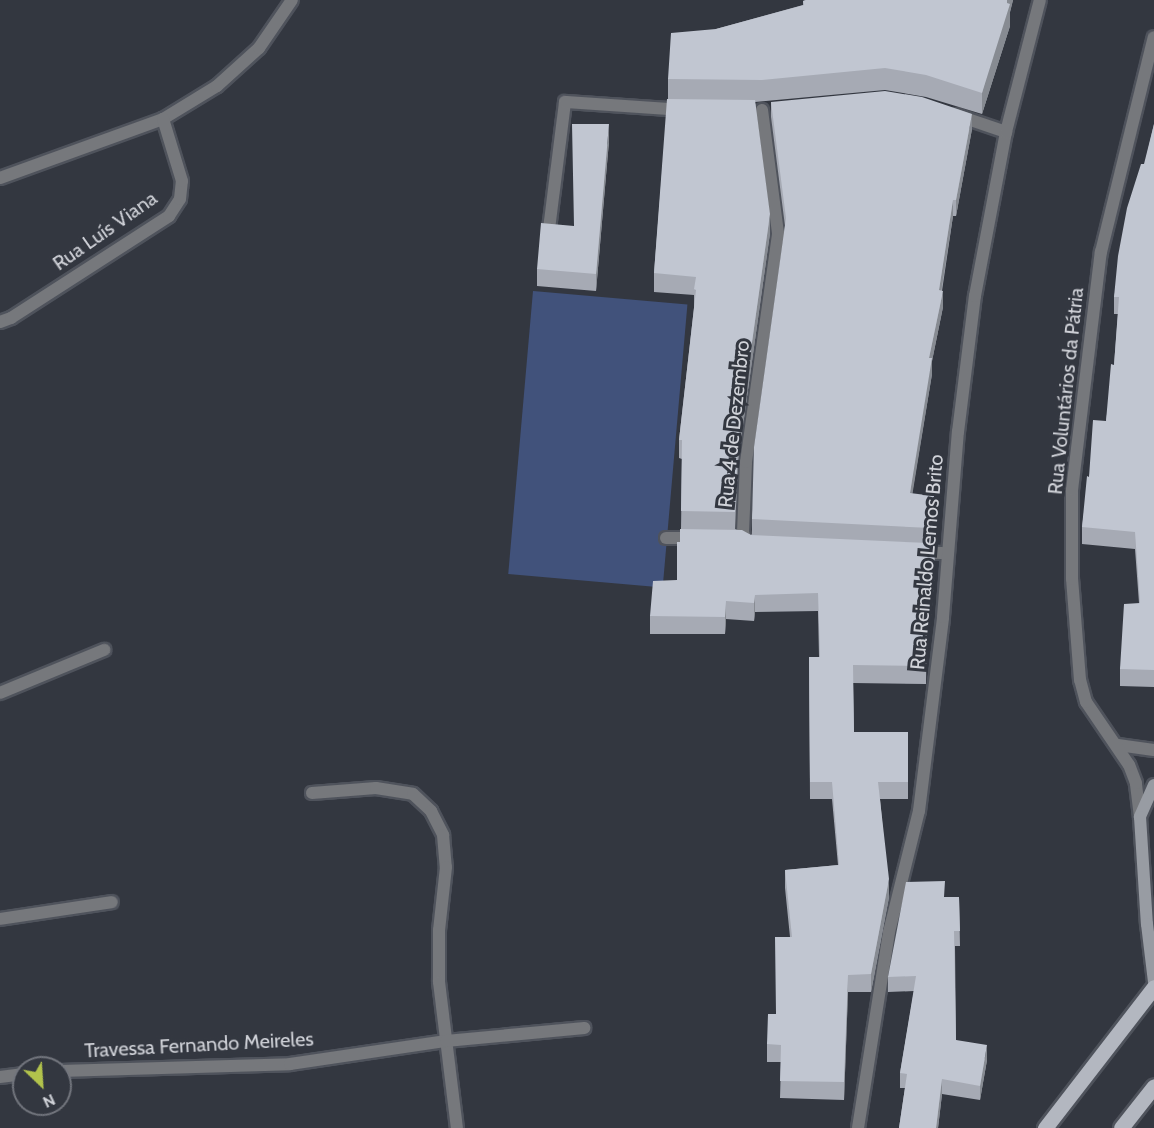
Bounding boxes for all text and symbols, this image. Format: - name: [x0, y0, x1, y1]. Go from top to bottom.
- street label: Rua Luís Viana: [48, 186, 162, 276]
- street label: Rua Voluntários da Pátria: [1043, 286, 1089, 496]
- street label: Rua 4 de Dezembro: [713, 339, 755, 509]
- street label: Rua Reinaldo Lemos Brito: [906, 453, 948, 671]
- street label: Travessa Fernando Meireles: [84, 1027, 314, 1063]
- north arrow: [12, 1056, 72, 1116]
- text: N: [40, 1090, 58, 1112]

